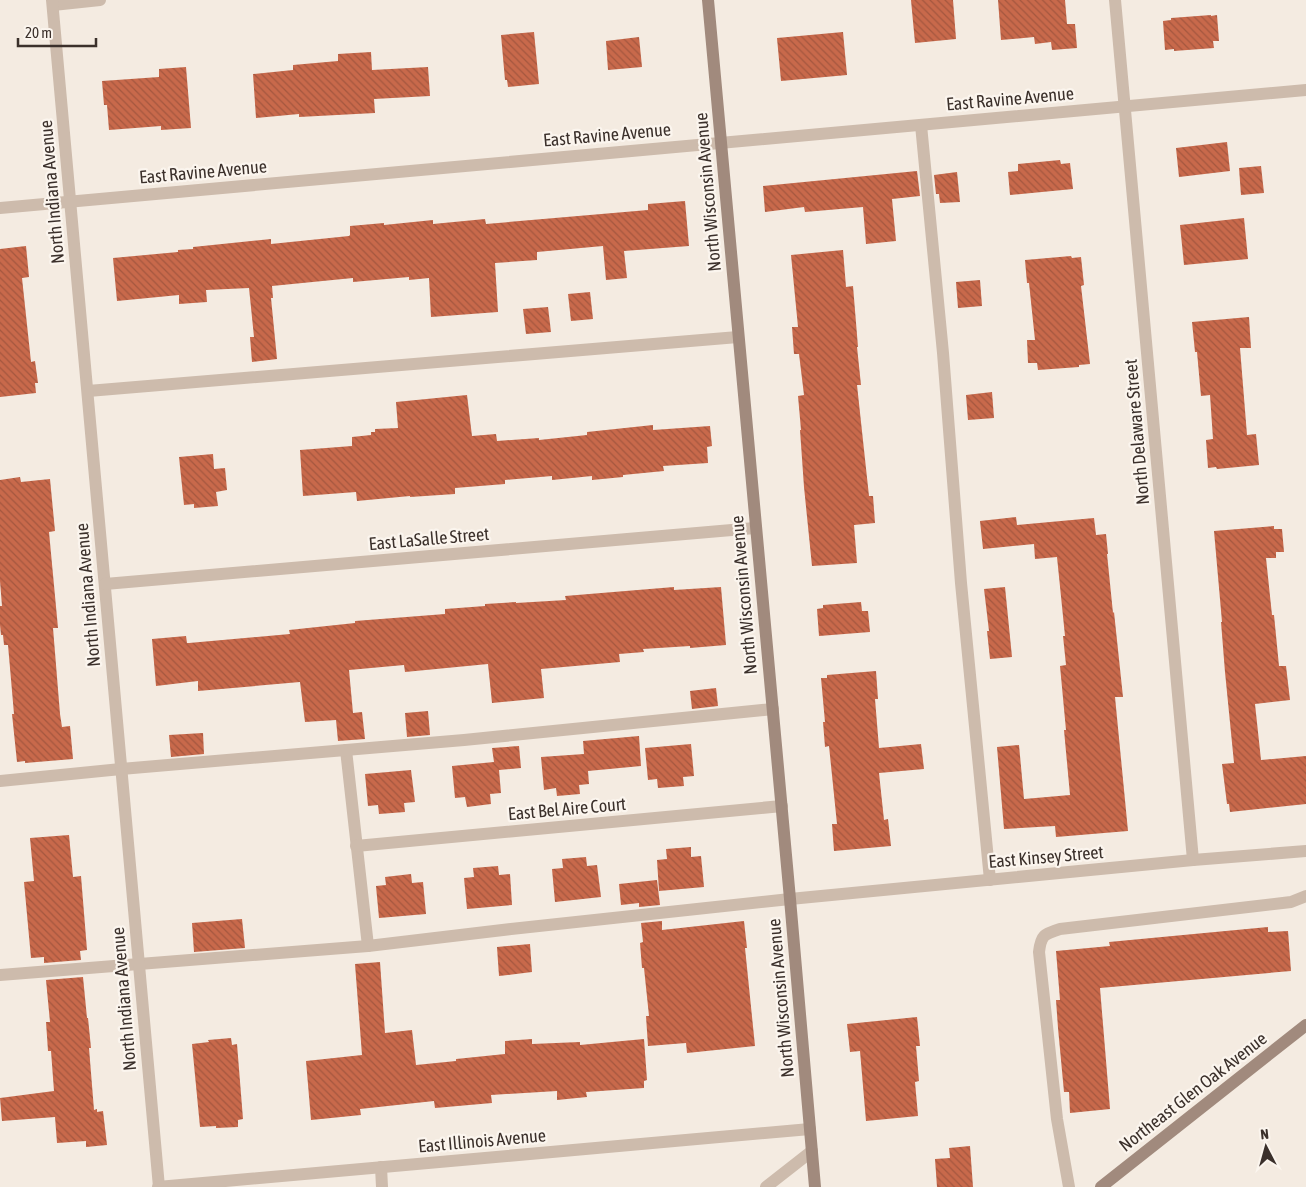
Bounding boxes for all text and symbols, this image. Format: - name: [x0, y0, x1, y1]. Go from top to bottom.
- scale bar: [18, 15, 95, 47]
- text: 20 m: [25, 24, 52, 41]
- street label: East Ravine Avenue: [945, 82, 1075, 115]
- street label: North Wisconsin Avenue: [690, 112, 725, 272]
- street label: East Ravine Avenue: [542, 118, 672, 151]
- street label: North Indiana Avenue: [35, 119, 68, 265]
- street label: East Ravine Avenue: [138, 155, 268, 188]
- street label: North Delaware Street: [1120, 358, 1153, 506]
- street label: North Wisconsin Avenue: [726, 515, 761, 675]
- street label: North Indiana Avenue: [71, 522, 104, 668]
- street label: East LaSalle Street: [368, 523, 490, 554]
- street label: East Bel Aire Court: [507, 793, 627, 824]
- street label: East Kinsey Street: [988, 841, 1104, 872]
- street label: North Wisconsin Avenue: [763, 918, 798, 1078]
- street label: North Indiana Avenue: [107, 926, 140, 1072]
- street label: Northeast Glen Oak Avenue: [1115, 1028, 1271, 1156]
- north arrow: [1241, 1122, 1291, 1172]
- street label: East Illinois Avenue: [417, 1124, 547, 1157]

